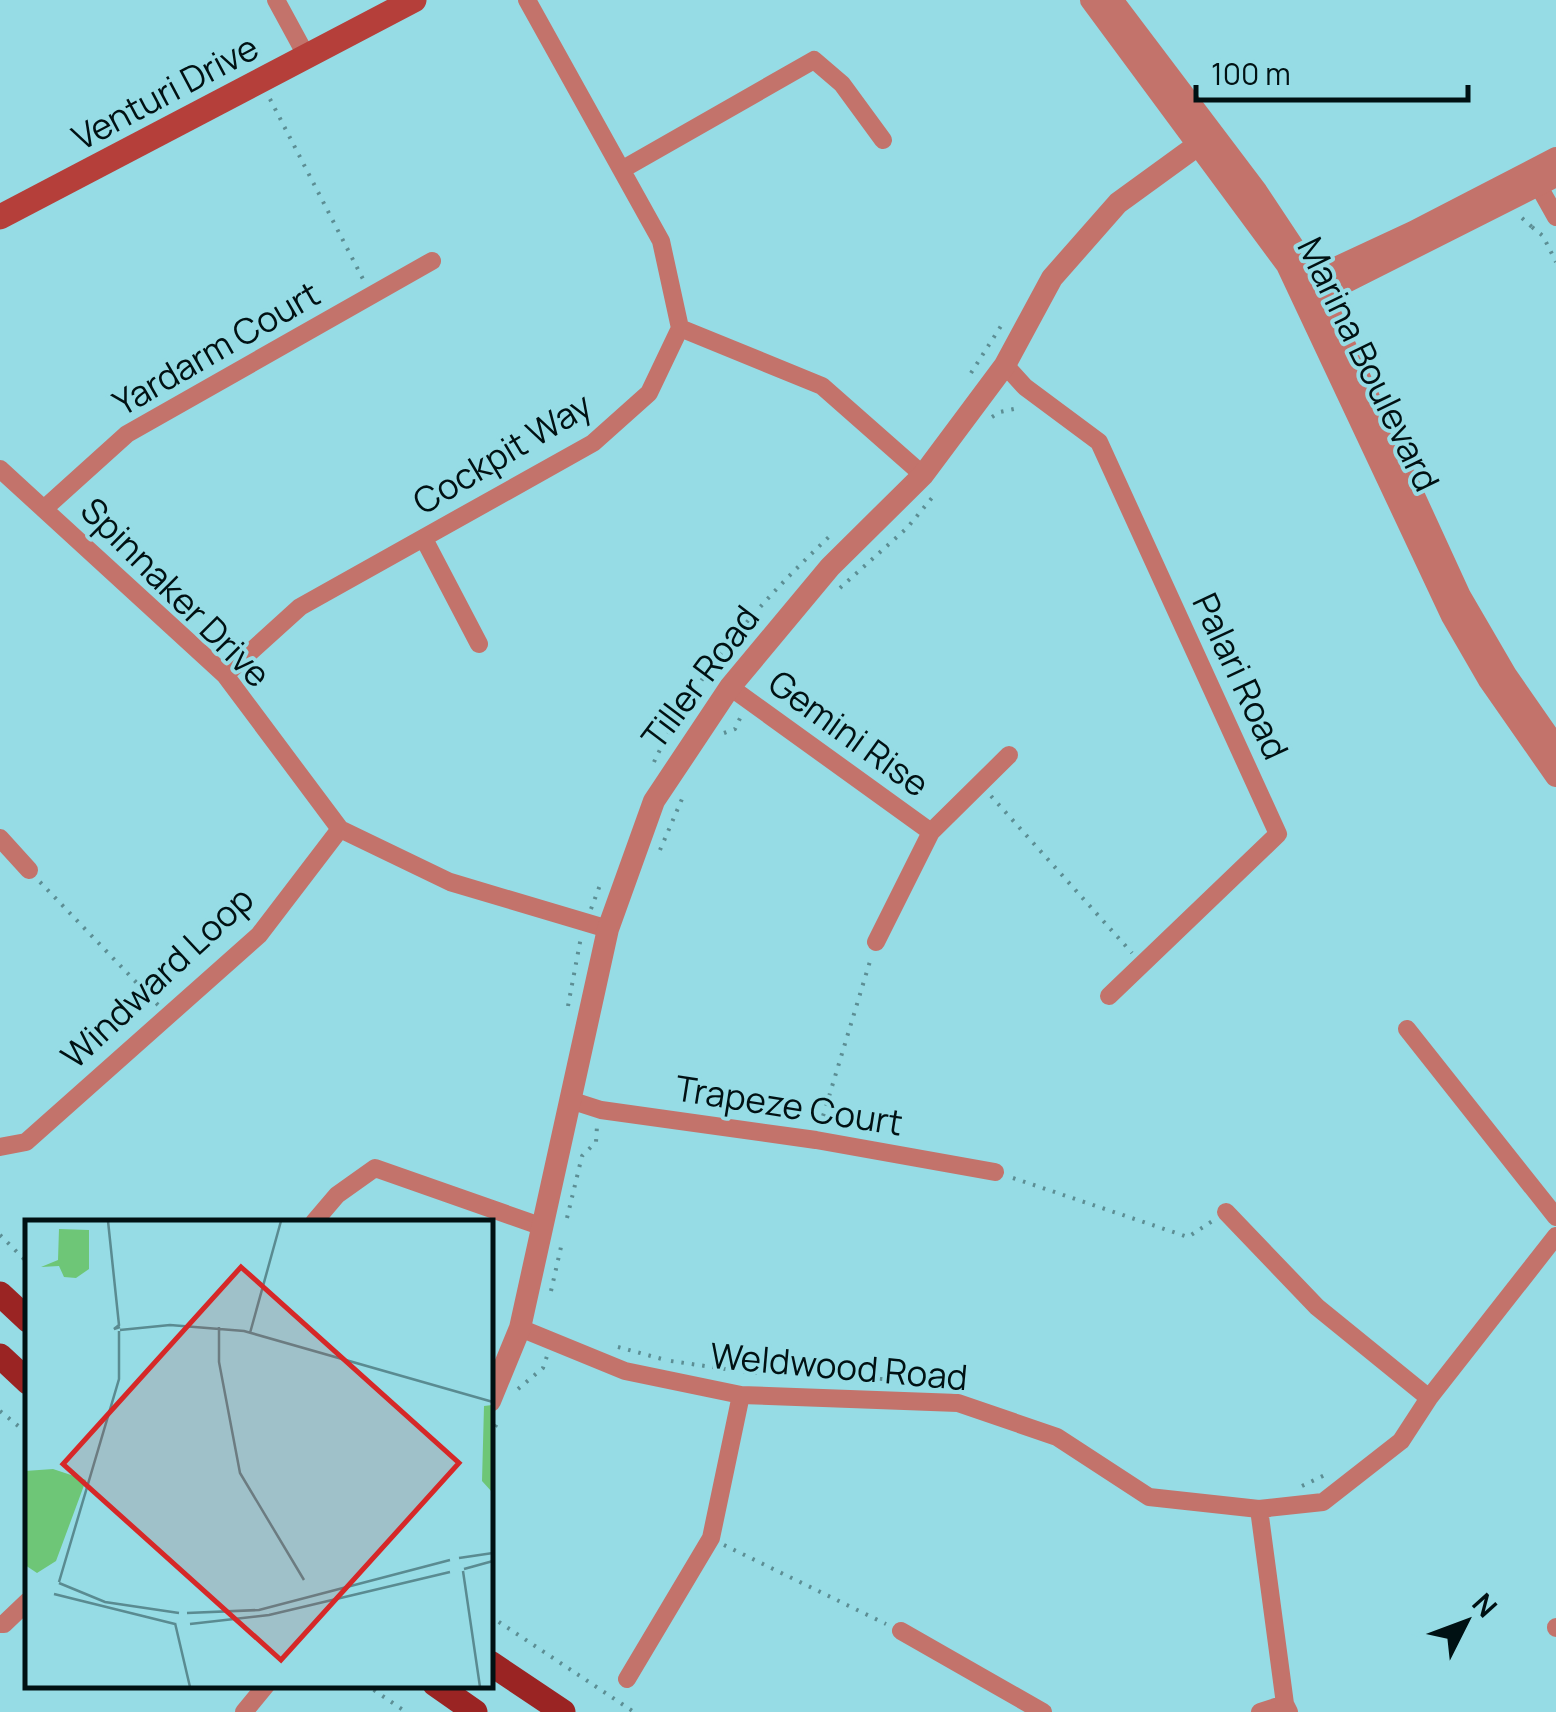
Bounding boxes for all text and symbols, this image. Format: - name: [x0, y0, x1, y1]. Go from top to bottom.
- street label: Venturi Drive: [64, 23, 266, 161]
- scale bar: [1196, 40, 1468, 102]
- text: 100 m: [1211, 53, 1291, 94]
- street label: Marina Boulevard: [1287, 229, 1451, 499]
- street label: Yardarm Court: [104, 269, 328, 427]
- street label: Cockpit Way: [404, 381, 600, 525]
- street label: Spinnaker Drive: [70, 486, 282, 698]
- street label: Palari Road: [1182, 585, 1300, 767]
- street label: Tiller Road: [630, 595, 770, 759]
- street label: Gemini Rise: [759, 658, 939, 808]
- street label: Windward Loop: [50, 875, 264, 1079]
- street label: Trapeze Court: [672, 1063, 906, 1147]
- inset map: [25, 1220, 492, 1687]
- street label: Weldwood Road: [708, 1331, 970, 1401]
- north arrow: [1416, 1572, 1516, 1672]
- text: N: [1464, 1584, 1506, 1625]

